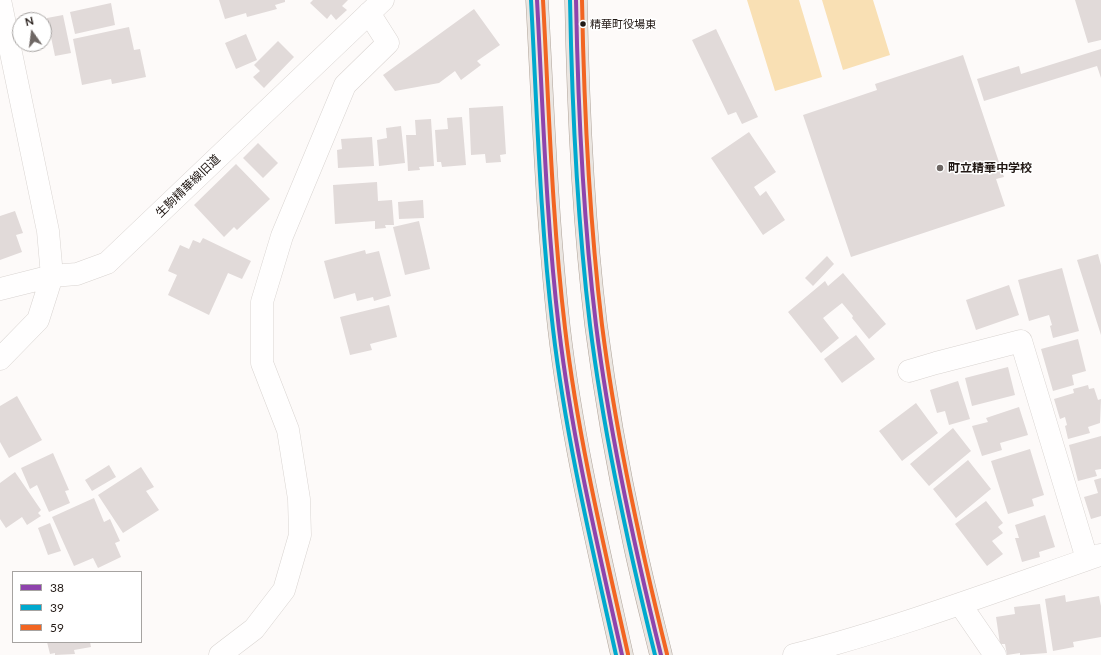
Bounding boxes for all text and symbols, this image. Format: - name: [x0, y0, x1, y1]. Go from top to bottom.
- north arrow: [12, 12, 52, 52]
- text: N: [24, 14, 35, 28]
- place label: 精華町役場東: [590, 17, 656, 31]
- marker: 精華町役場東: [578, 19, 588, 29]
- street label: 生駒精華線旧道: [153, 152, 223, 220]
- place label: 町立精華中学校: [948, 161, 1032, 175]
- marker: 町立精華中学校: [935, 163, 945, 173]
- legend: [12, 571, 142, 643]
- text: 38: [50, 580, 64, 595]
- text: 39: [50, 600, 64, 615]
- text: 59: [50, 620, 64, 635]

